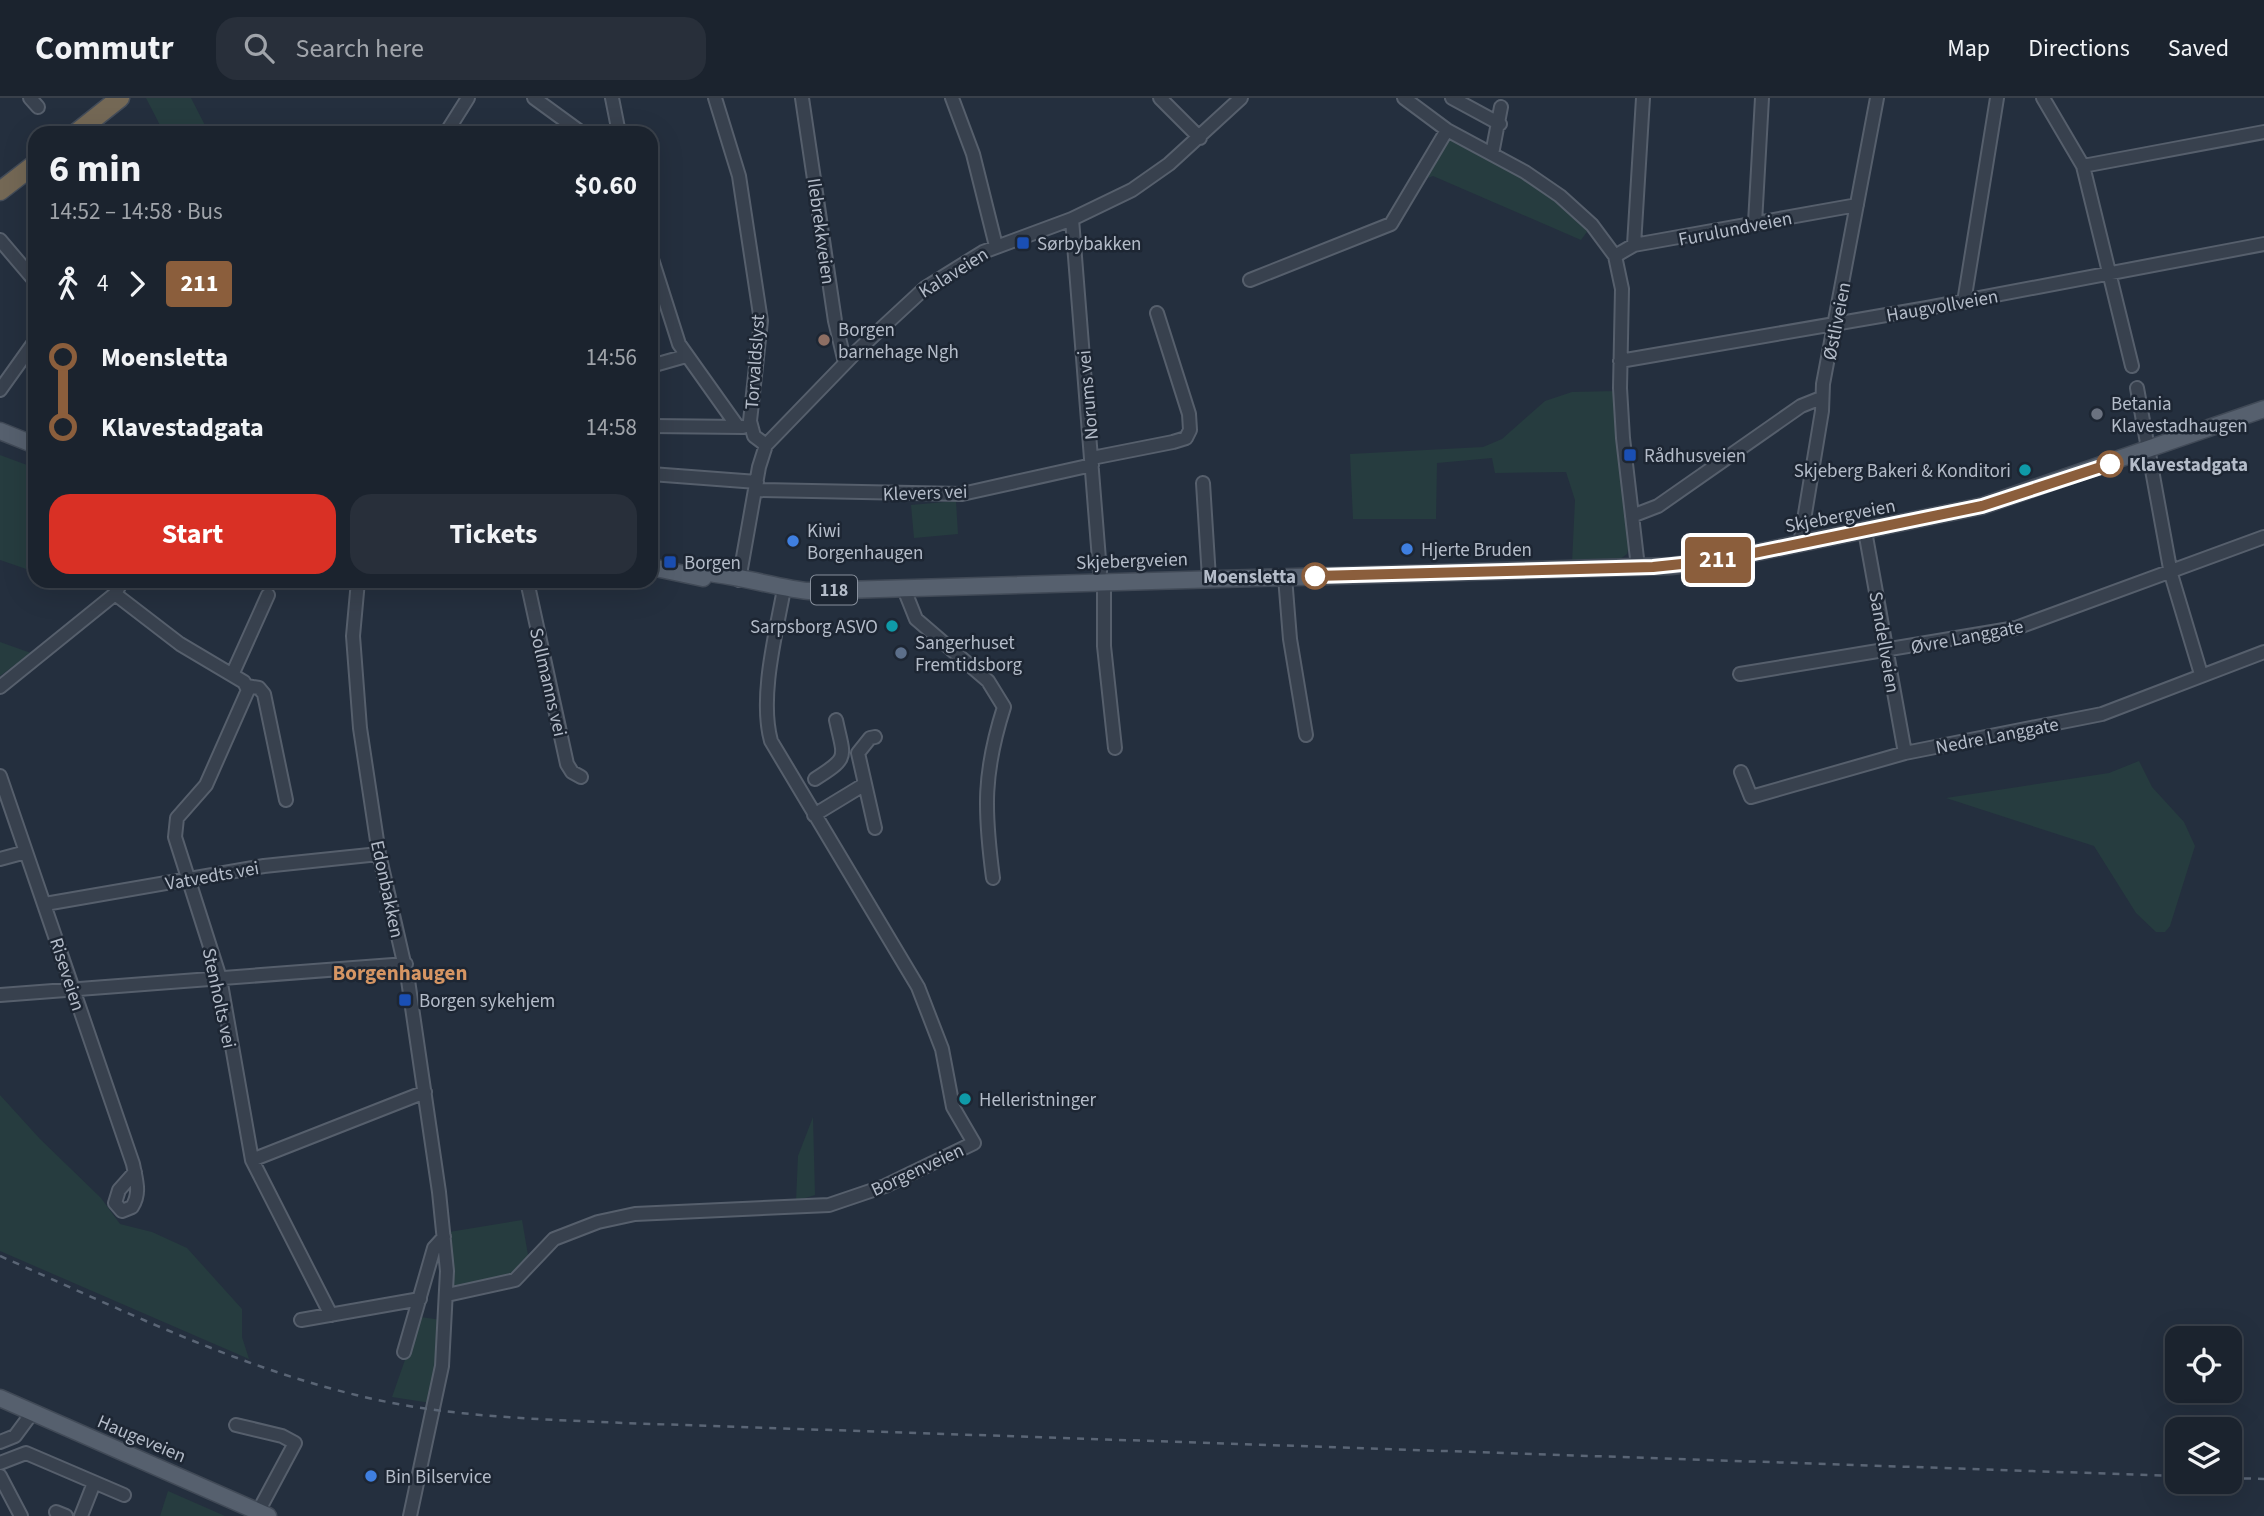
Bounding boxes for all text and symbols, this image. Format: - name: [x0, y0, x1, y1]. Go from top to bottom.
- search box: [216, 17, 706, 80]
- text: Commutr: [35, 25, 174, 72]
- icon: search: [240, 29, 278, 67]
- text: Search here: [296, 30, 424, 67]
- text: Map: [1947, 31, 1990, 66]
- text: Directions: [2028, 31, 2130, 66]
- text: Saved: [2168, 31, 2229, 66]
- text: 6 min: [49, 142, 141, 196]
- text: $0.60: [574, 167, 637, 204]
- street label: Ilebrekkveien: [800, 176, 841, 286]
- text: 14:52 – 14:58 · Bus: [49, 195, 223, 228]
- street label: Furulundveien: [1676, 205, 1794, 254]
- place label: Sørbybakken: [1037, 231, 1141, 258]
- marker: Sørbybakken: [1015, 235, 1031, 251]
- street label: Kalaveien: [914, 241, 994, 305]
- icon: walk: [49, 265, 87, 303]
- icon: forward: [118, 265, 156, 303]
- text: 211: [180, 266, 218, 301]
- text: 4: [97, 267, 108, 300]
- street label: Østliveien: [1817, 280, 1858, 363]
- street label: Haugvollveien: [1884, 283, 2000, 330]
- street label: Torvaldslyst: [739, 313, 772, 411]
- place label: Borgen barnehage Ngh: [838, 317, 959, 366]
- marker: Borgen barnehage Ngh: [816, 332, 832, 348]
- text: Moensletta: [101, 339, 228, 376]
- text: 14:56: [586, 341, 637, 374]
- street label: Norums vei: [1071, 349, 1106, 441]
- place label: Betania Klavestadhaugen: [2111, 391, 2248, 440]
- marker: Betania Klavestadhaugen: [2089, 406, 2105, 422]
- text: Klavestadgata: [101, 409, 264, 446]
- text: 14:58: [586, 411, 637, 444]
- place label: Rådhusveien: [1644, 443, 1746, 470]
- marker: Rådhusveien: [1622, 447, 1638, 463]
- marker: Klavestadgata: [2097, 451, 2123, 477]
- place label: Klavestadgata: [2129, 452, 2248, 479]
- place label: Skjeberg Bakeri & Konditori: [1794, 458, 2011, 485]
- marker: Skjeberg Bakeri & Konditori: [2017, 462, 2033, 478]
- street label: Klevers vei: [882, 479, 968, 508]
- street label: Skjebergveien: [1783, 493, 1898, 540]
- button: Start: [49, 494, 336, 574]
- button: Tickets: [350, 494, 637, 574]
- place label: Kiwi Borgenhaugen: [807, 518, 923, 567]
- marker: Kiwi Borgenhaugen: [785, 533, 801, 549]
- place label: Hjerte Bruden: [1421, 537, 1532, 564]
- line badge: 211: [1678, 537, 1758, 583]
- marker: Hjerte Bruden: [1399, 541, 1415, 557]
- text: 211: [1699, 542, 1737, 577]
- street label: Skjebergveien: [1076, 546, 1189, 577]
- place label: Borgen: [684, 550, 741, 577]
- marker: Borgen: [662, 554, 678, 570]
- marker: Moensletta: [1302, 563, 1328, 589]
- place label: Moensletta: [1203, 564, 1296, 591]
- road number: 118: [811, 576, 857, 604]
- street label: Sandellveien: [1861, 589, 1906, 695]
- street label: Øvre Langgate: [1909, 613, 2026, 662]
- place label: Sarpsborg ASVO: [750, 614, 878, 641]
- marker: Sarpsborg ASVO: [884, 618, 900, 634]
- street label: Sollmanns vei: [522, 625, 573, 739]
- place label: Sangerhuset Fremtidsborg: [915, 630, 1022, 679]
- marker: Sangerhuset Fremtidsborg: [893, 645, 909, 661]
- street label: Nedre Langgate: [1933, 711, 2061, 762]
- street label: Edonbakken: [363, 838, 410, 941]
- street label: Vatvedts vei: [163, 855, 261, 898]
- street label: Riseveien: [42, 934, 91, 1015]
- street label: Stenholts vei: [195, 946, 242, 1051]
- district label: Borgenhaugen: [333, 958, 467, 988]
- place label: Borgen sykehjem: [419, 988, 555, 1015]
- marker: Borgen sykehjem: [397, 992, 413, 1008]
- place label: Helleristninger: [979, 1087, 1096, 1114]
- marker: Helleristninger: [957, 1091, 973, 1107]
- street label: Borgenveien: [867, 1137, 969, 1204]
- map controls: [2165, 1326, 2242, 1494]
- button: locate: [2165, 1326, 2242, 1403]
- street label: Haugeveien: [93, 1409, 190, 1470]
- button: layers: [2165, 1417, 2242, 1494]
- place label: Bin Bilservice: [385, 1464, 491, 1491]
- marker: Bin Bilservice: [363, 1468, 379, 1484]

